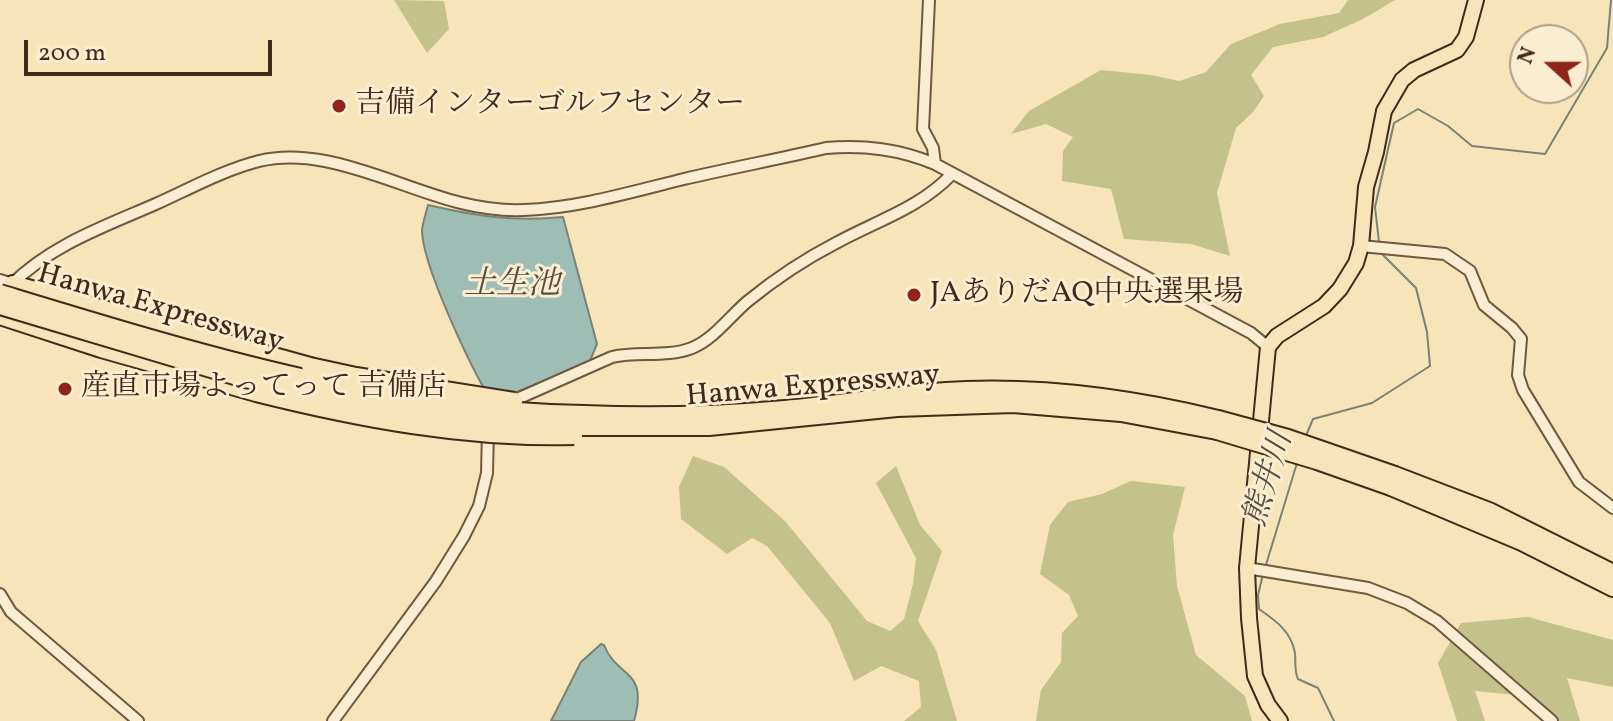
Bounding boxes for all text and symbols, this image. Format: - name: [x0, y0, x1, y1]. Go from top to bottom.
- scale bar: [28, 24, 276, 74]
- north arrow: [1509, 24, 1589, 104]
- text: 200 m: [38, 37, 106, 71]
- text: N: [1511, 43, 1545, 69]
- place label: 吉備インターゴルフセンター: [355, 88, 745, 124]
- marker: 吉備インターゴルフセンター: [330, 97, 348, 115]
- street label: Hanwa Expressway: [33, 258, 287, 362]
- water label: 土生池: [464, 268, 560, 306]
- place label: JAありだAQ中央選果場: [930, 277, 1243, 313]
- marker: JAありだAQ中央選果場: [905, 286, 923, 304]
- street label: Hanwa Expressway: [685, 359, 941, 417]
- place label: 産直市場よってって 吉備店: [81, 371, 447, 407]
- marker: 産直市場よってって 吉備店: [56, 380, 74, 398]
- water label: 熊井川: [1239, 428, 1303, 532]

